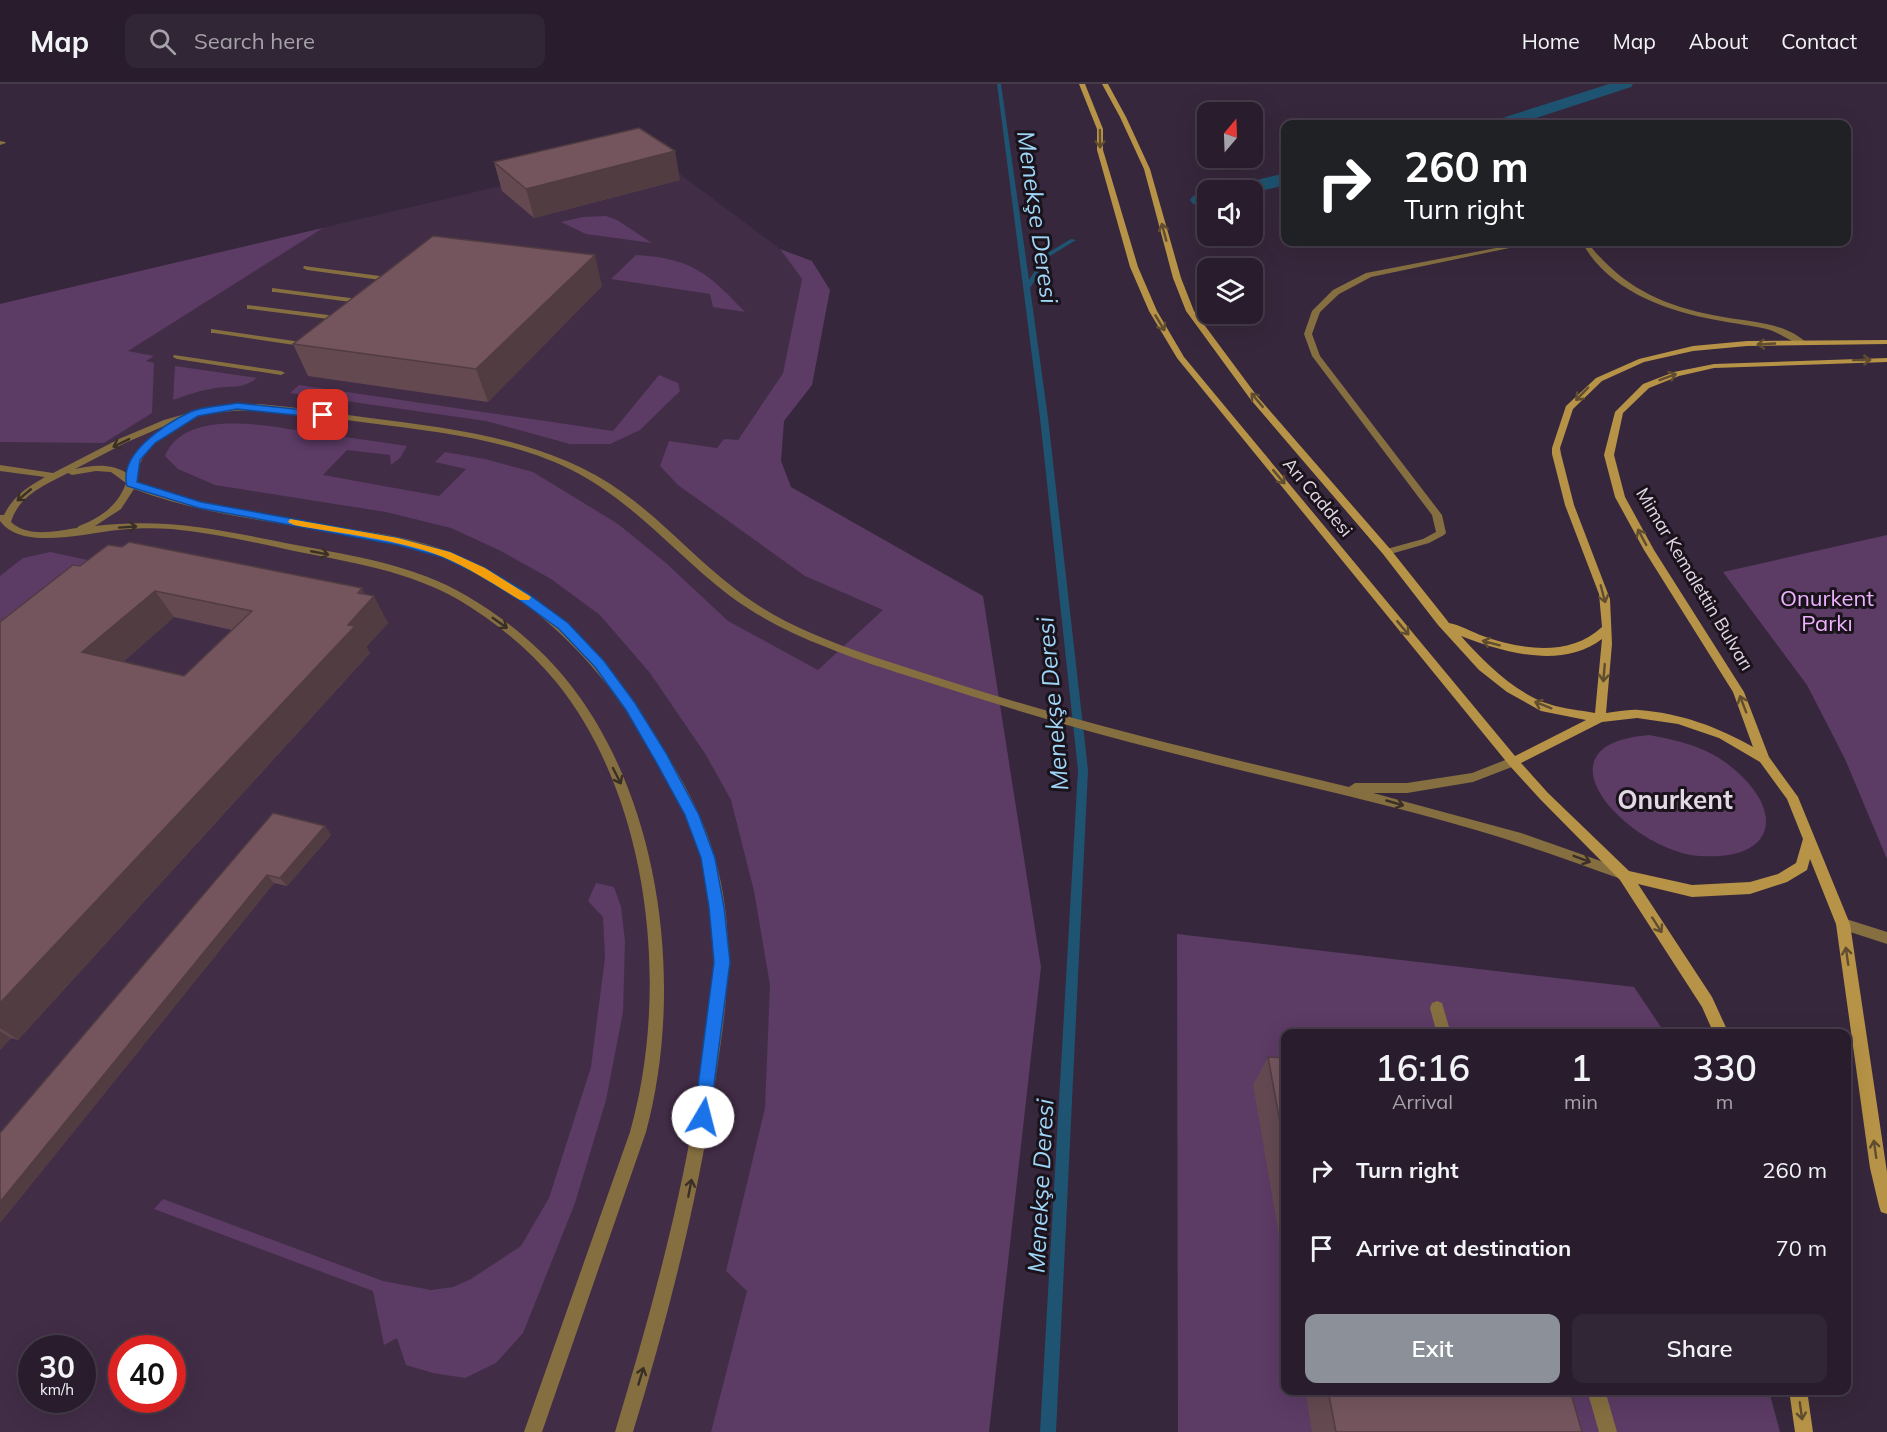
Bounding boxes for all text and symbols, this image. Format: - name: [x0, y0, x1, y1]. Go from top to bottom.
- search box: [125, 14, 545, 68]
- text: Map: [30, 24, 89, 59]
- icon: search: [146, 25, 179, 58]
- text: Search here: [194, 27, 315, 55]
- text: Home: [1522, 28, 1580, 54]
- text: Map: [1613, 28, 1656, 54]
- text: About: [1689, 28, 1748, 54]
- text: Contact: [1781, 28, 1857, 54]
- north arrow: [1197, 102, 1263, 168]
- map controls: [1197, 102, 1263, 324]
- one-way arrow: [1094, 128, 1106, 148]
- water label: Menekşe Deresi: [1011, 129, 1065, 306]
- text: 260 m: [1404, 140, 1529, 193]
- icon: right: [1305, 144, 1383, 222]
- button: sound: [1197, 180, 1263, 246]
- text: Turn right: [1404, 192, 1524, 226]
- one-way arrow: [1158, 222, 1170, 241]
- button: layers: [1197, 258, 1263, 324]
- one-way arrow: [1154, 314, 1166, 331]
- one-way arrow: [1756, 338, 1776, 349]
- one-way arrow: [1851, 354, 1871, 366]
- one-way arrow: [1659, 371, 1677, 382]
- one-way arrow: [1575, 386, 1589, 401]
- pin: [297, 389, 348, 440]
- one-way arrow: [1250, 392, 1263, 408]
- icon: arrive: [306, 398, 339, 431]
- one-way arrow: [113, 438, 131, 450]
- street label: Arı Caddesi: [1278, 453, 1358, 541]
- one-way arrow: [1272, 469, 1286, 484]
- street label: Mimar Kemalettin Bulvarı: [1631, 483, 1759, 675]
- one-way arrow: [17, 488, 32, 502]
- one-way arrow: [118, 521, 137, 532]
- one-way arrow: [1636, 529, 1647, 547]
- one-way arrow: [310, 548, 330, 559]
- one-way arrow: [1597, 584, 1609, 603]
- park label: Onurkent Parkı: [1780, 584, 1874, 637]
- water label: Menekşe Deresi: [1029, 616, 1075, 792]
- one-way arrow: [491, 617, 508, 629]
- one-way arrow: [1396, 620, 1410, 635]
- one-way arrow: [1482, 637, 1501, 648]
- one-way arrow: [1598, 663, 1609, 683]
- one-way arrow: [1736, 695, 1747, 714]
- one-way arrow: [1534, 699, 1553, 710]
- one-way arrow: [612, 766, 624, 784]
- district label: Onurkent: [1617, 783, 1733, 816]
- one-way arrow: [1385, 798, 1404, 809]
- one-way arrow: [1572, 854, 1591, 865]
- one-way arrow: [1651, 916, 1663, 933]
- one-way arrow: [1842, 946, 1853, 966]
- text: 16:16: [1375, 1045, 1470, 1090]
- text: 1: [1570, 1045, 1592, 1090]
- text: 330: [1692, 1045, 1757, 1090]
- position arrow: [671, 1085, 735, 1149]
- text: Arrival: [1392, 1089, 1453, 1114]
- text: min: [1564, 1089, 1598, 1114]
- text: m: [1716, 1089, 1733, 1114]
- water label: Menekşe Deresi: [1020, 1098, 1060, 1274]
- one-way arrow: [1869, 1139, 1880, 1159]
- icon: right: [1305, 1154, 1338, 1187]
- text: Turn right: [1356, 1156, 1459, 1184]
- text: 260 m: [1762, 1156, 1827, 1184]
- one-way arrow: [685, 1178, 696, 1198]
- icon: arrive: [1305, 1232, 1338, 1265]
- text: Arrive at destination: [1356, 1234, 1571, 1262]
- text: 70 m: [1776, 1234, 1827, 1262]
- button: Exit: [1305, 1314, 1560, 1383]
- button: Share: [1572, 1314, 1827, 1383]
- speed limit sign: 40: [108, 1335, 186, 1413]
- text: 30: [39, 1348, 75, 1386]
- one-way arrow: [636, 1367, 647, 1386]
- text: km/h: [40, 1380, 74, 1399]
- one-way arrow: [1795, 1401, 1806, 1421]

